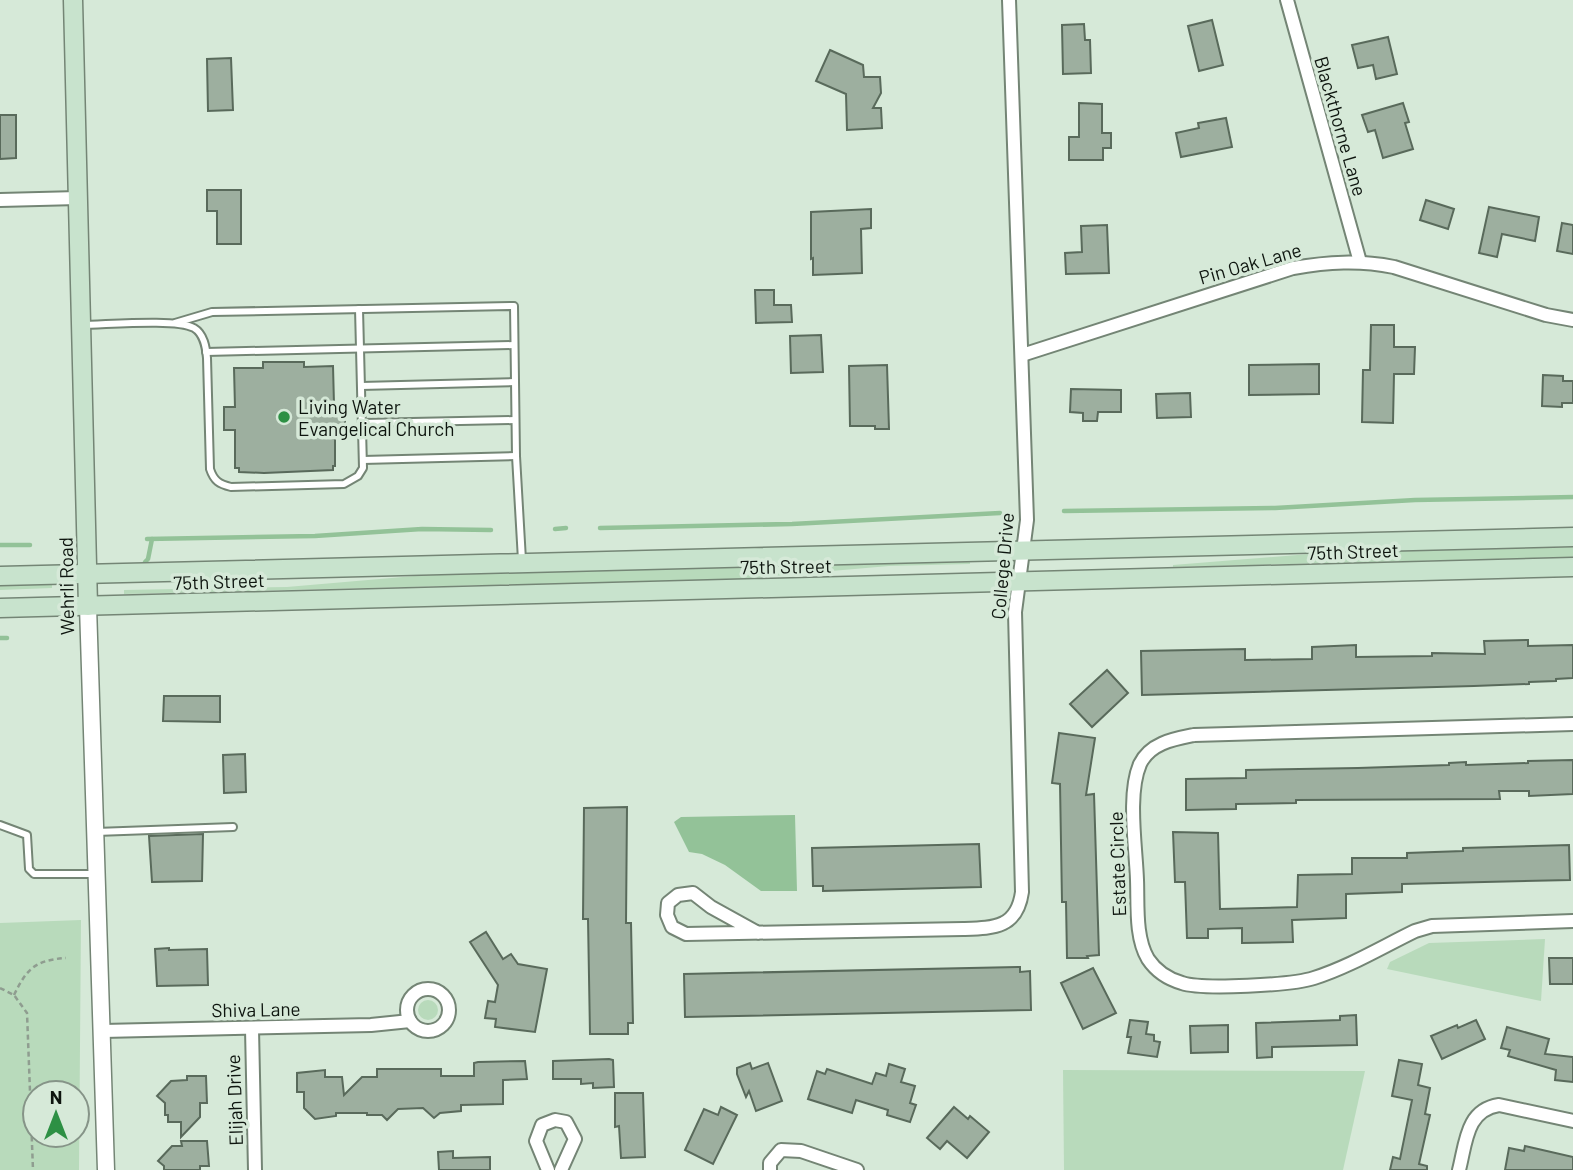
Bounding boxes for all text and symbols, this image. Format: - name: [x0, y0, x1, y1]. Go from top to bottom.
- street label: Blackthorne Lane: [1310, 53, 1372, 199]
- street label: Pin Oak Lane: [1196, 237, 1304, 289]
- place label: Living Water Evangelical Church: [298, 395, 454, 440]
- marker: Living Water Evangelical Church: [276, 409, 292, 425]
- street label: College Drive: [986, 512, 1018, 620]
- street label: Wehrli Road: [54, 537, 78, 635]
- street label: 75th Street: [1307, 538, 1399, 564]
- street label: 75th Street: [740, 554, 832, 578]
- street label: 75th Street: [173, 568, 265, 594]
- street label: Estate Circle: [1104, 811, 1130, 917]
- street label: Shiva Lane: [211, 997, 301, 1021]
- street label: Elijah Drive: [221, 1054, 247, 1146]
- north arrow: [21, 1079, 91, 1149]
- text: N: [50, 1085, 62, 1108]

